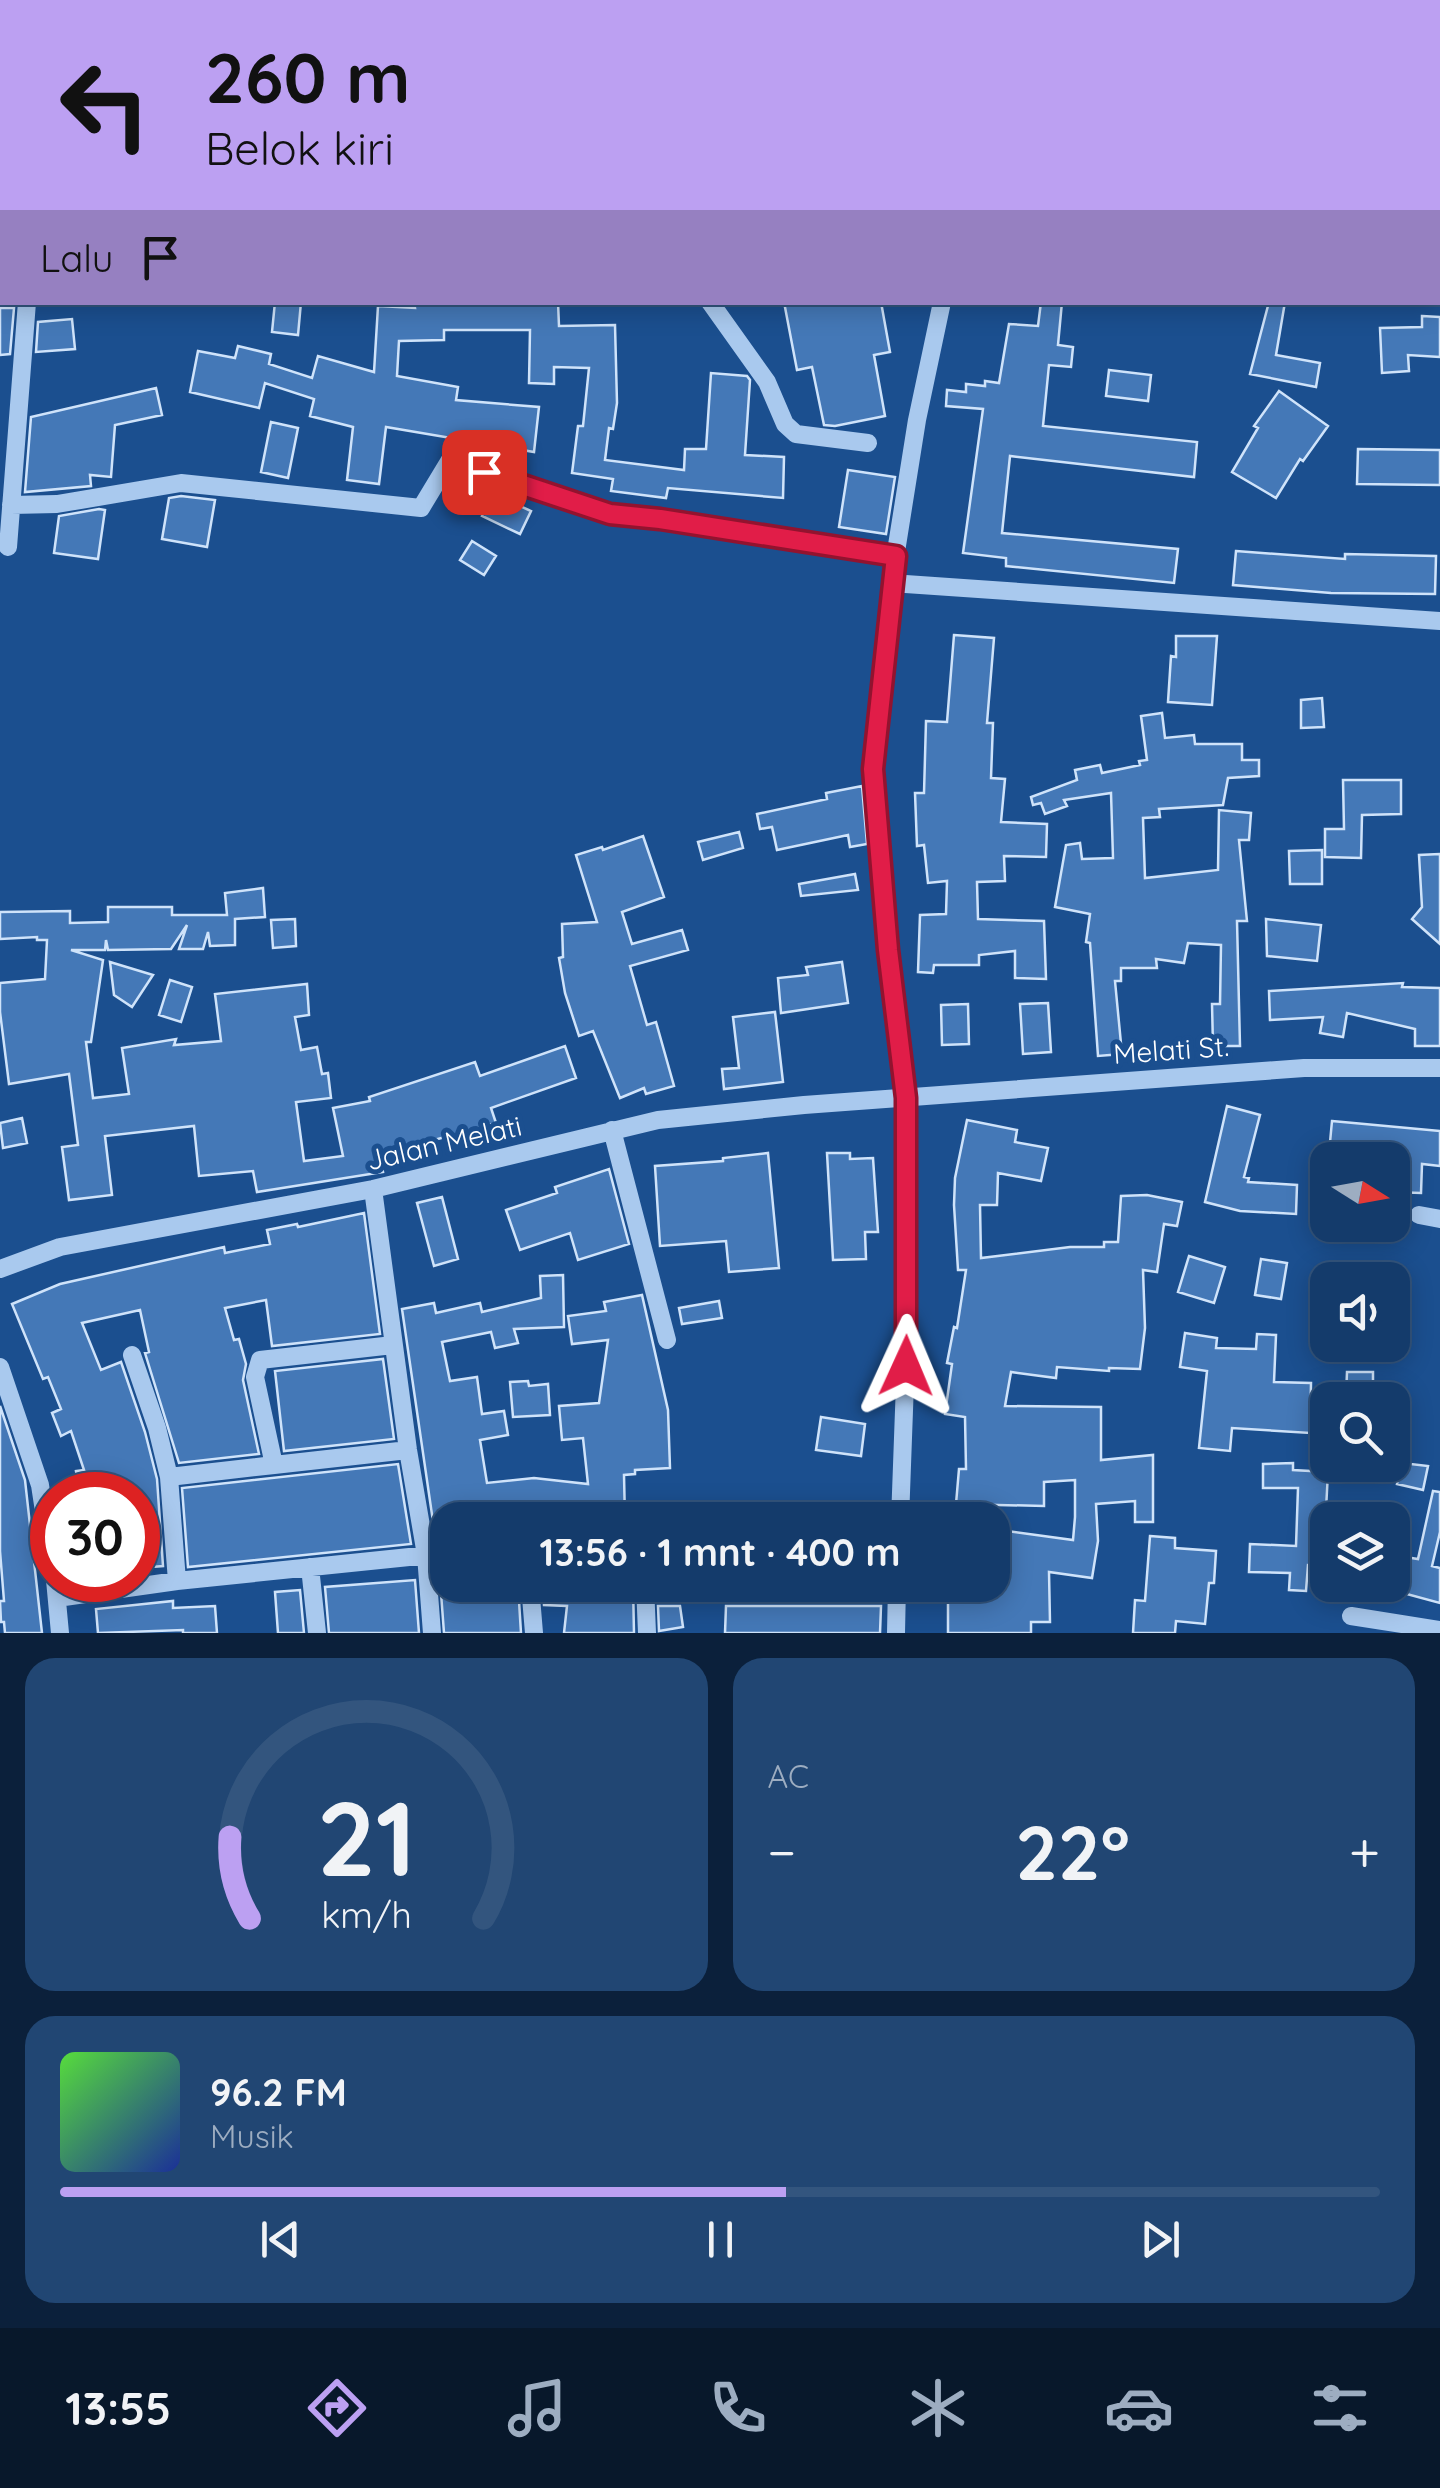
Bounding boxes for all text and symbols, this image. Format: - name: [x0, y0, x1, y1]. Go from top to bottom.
- text: 260 m: [205, 33, 411, 121]
- icon: left: [40, 40, 170, 170]
- text: Belok kiri: [205, 120, 394, 176]
- icon: arrive: [133, 230, 188, 285]
- text: Lalu: [40, 234, 113, 282]
- pin: [442, 430, 527, 515]
- icon: arrive: [457, 445, 512, 500]
- street label: Melati St.: [1112, 1028, 1230, 1071]
- street label: Jalan Melati: [363, 1108, 525, 1177]
- north arrow: [1310, 1142, 1410, 1242]
- map controls: [1310, 1142, 1410, 1602]
- button: sound: [1310, 1262, 1410, 1362]
- position arrow: [854, 1314, 958, 1418]
- button: search: [1310, 1382, 1410, 1482]
- speed limit sign: 30: [30, 1472, 160, 1602]
- button: layers: [1310, 1502, 1410, 1602]
- text: 13:56 · 1 mnt · 400 m: [539, 1528, 901, 1576]
- text: AC: [768, 1756, 809, 1796]
- text: 21: [316, 1772, 416, 1902]
- text: 22°: [1015, 1805, 1130, 1899]
- text: −: [768, 1817, 796, 1886]
- text: +: [1349, 1817, 1380, 1886]
- text: km/h: [321, 1892, 412, 1937]
- text: 96.2 FM: [210, 2068, 347, 2116]
- text: Musik: [210, 2116, 294, 2156]
- icon: previous: [253, 2212, 308, 2267]
- icon: pause: [693, 2212, 748, 2267]
- icon: next: [1133, 2212, 1188, 2267]
- icon: directions: [302, 2373, 372, 2443]
- icon: music: [502, 2373, 572, 2443]
- icon: phone: [703, 2373, 773, 2443]
- icon: climate: [903, 2373, 973, 2443]
- icon: car: [1104, 2373, 1174, 2443]
- icon: filters: [1305, 2373, 1375, 2443]
- text: 13:55: [65, 2380, 171, 2436]

